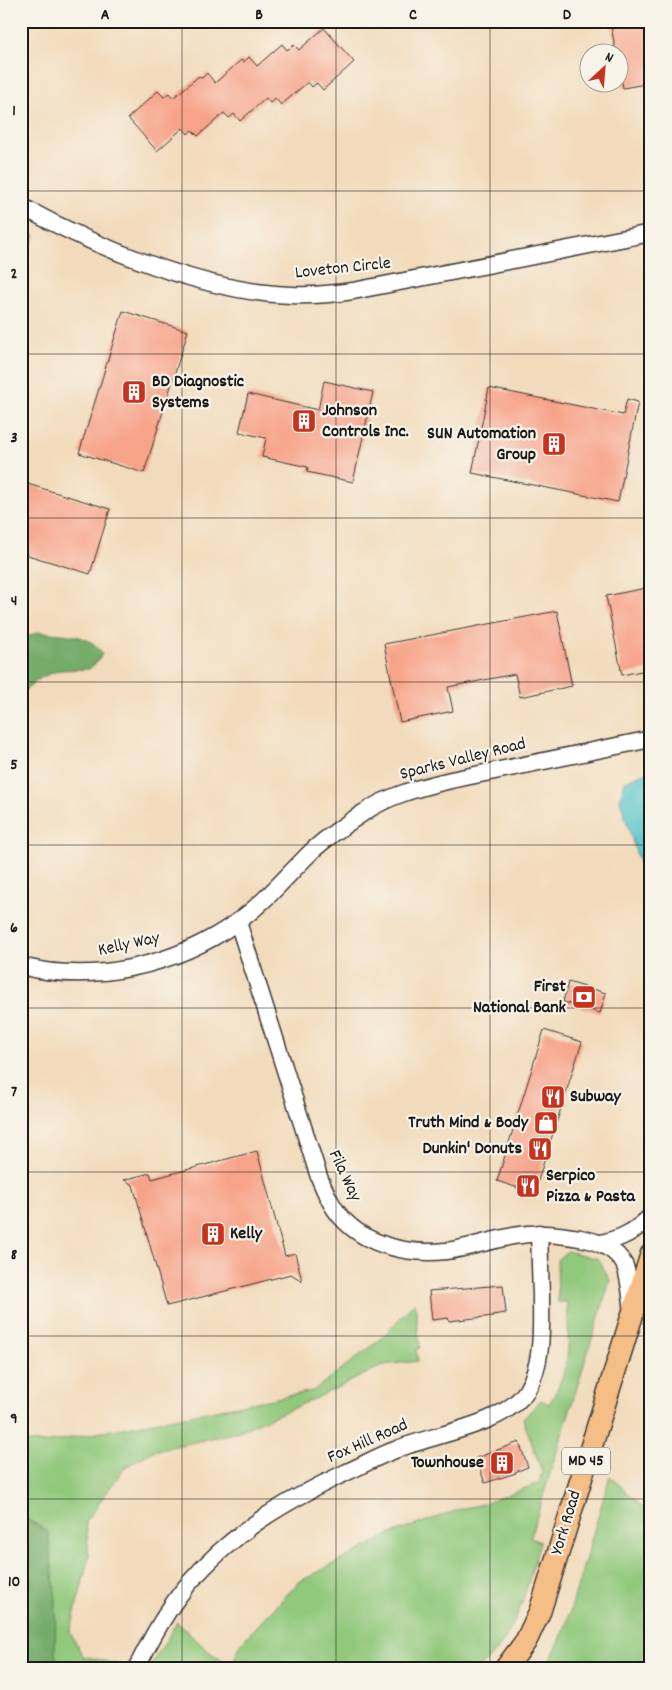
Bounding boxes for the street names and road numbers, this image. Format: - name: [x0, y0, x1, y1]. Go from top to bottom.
- street label: Loveton Circle: [294, 252, 392, 286]
- street label: Sparks Valley Road: [397, 732, 529, 788]
- street label: Kelly Way: [96, 926, 163, 964]
- street label: Fila Way: [321, 1146, 367, 1207]
- street label: Fox Hill Road: [324, 1413, 412, 1471]
- road number: MD 45: [562, 1448, 610, 1474]
- street label: York Road: [545, 1488, 589, 1558]

